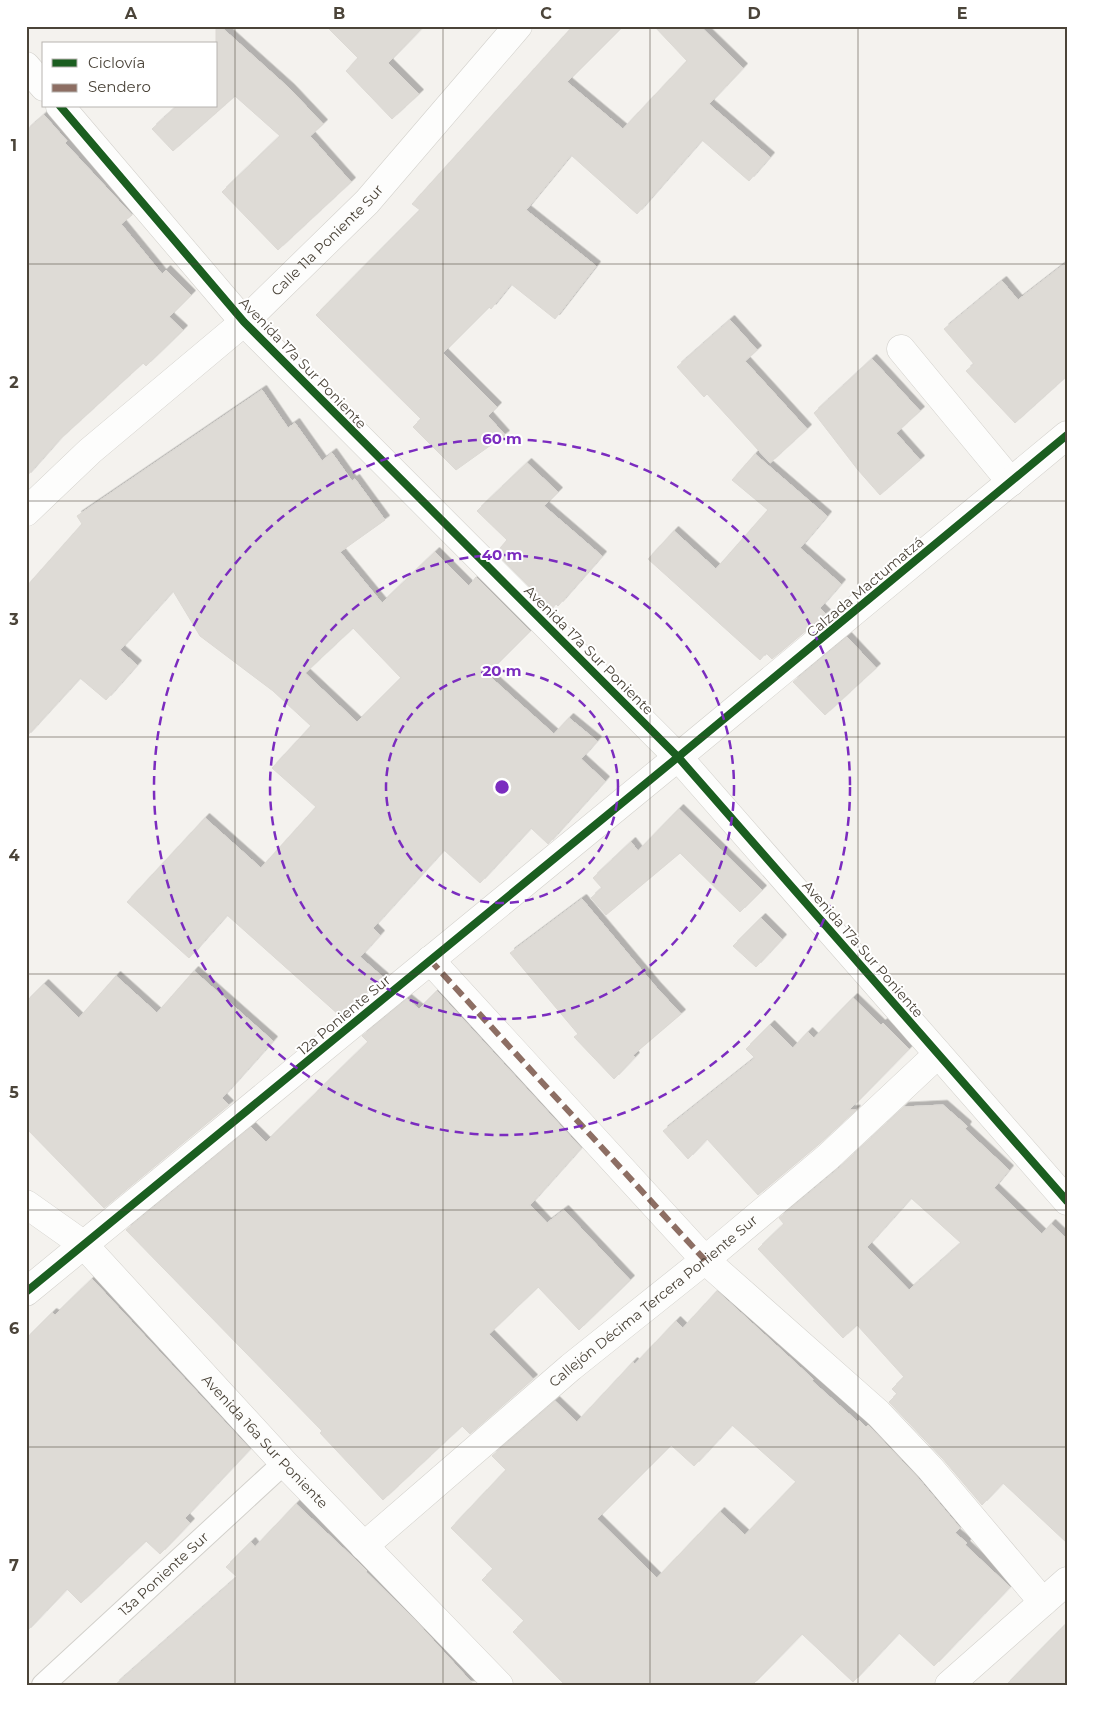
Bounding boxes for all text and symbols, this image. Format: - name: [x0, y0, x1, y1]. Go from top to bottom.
- text: A: [124, 4, 138, 23]
- text: B: [333, 4, 345, 23]
- text: C: [540, 4, 552, 23]
- text: D: [747, 4, 761, 23]
- text: E: [957, 4, 967, 23]
- legend: [42, 42, 218, 108]
- text: Ciclovía: [88, 53, 145, 72]
- text: Sendero: [88, 77, 151, 96]
- text: 1: [11, 136, 17, 155]
- street label: Calle 11a Poniente Sur: [267, 180, 387, 300]
- street label: Avenida 17a Sur Poniente: [235, 294, 371, 432]
- text: 2: [9, 373, 19, 392]
- text: 60 m: [482, 429, 522, 448]
- street label: Calzada Mactumatzá: [803, 533, 927, 641]
- text: 40 m: [482, 545, 522, 564]
- street label: Avenida 17a Sur Poniente: [520, 581, 658, 719]
- text: 3: [8, 610, 19, 629]
- text: 20 m: [482, 661, 522, 680]
- centre of rings: [493, 778, 511, 796]
- text: 4: [8, 846, 20, 865]
- street label: Avenida 17a Sur Poniente: [799, 877, 927, 1021]
- street label: 12a Poniente Sur: [294, 971, 394, 1059]
- text: 5: [9, 1083, 19, 1102]
- street label: Callejón Décima Tercera Poniente Sur: [545, 1211, 761, 1391]
- text: 6: [9, 1319, 19, 1338]
- street label: Avenida 16a Sur Poniente: [198, 1370, 332, 1512]
- street label: 13a Poniente Sur: [115, 1528, 213, 1620]
- text: 7: [9, 1556, 19, 1575]

